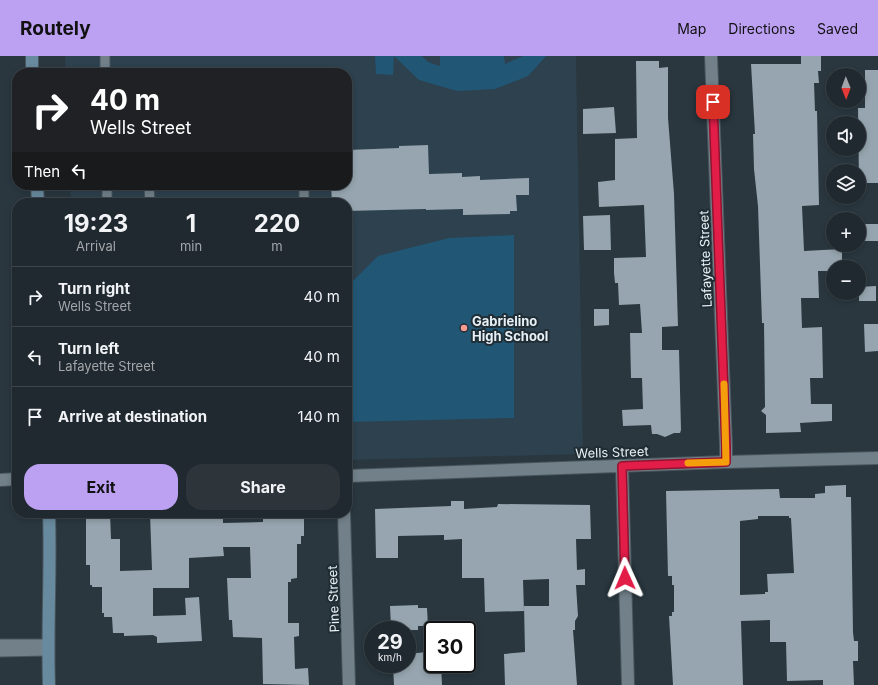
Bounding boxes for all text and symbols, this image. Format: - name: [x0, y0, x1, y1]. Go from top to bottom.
- text: Routely: [20, 17, 91, 40]
- text: Map: [677, 20, 706, 37]
- text: Directions: [728, 20, 795, 37]
- text: Saved: [817, 20, 858, 37]
- north arrow: [826, 68, 866, 108]
- map controls: [826, 68, 866, 300]
- text: 40 m: [90, 83, 160, 117]
- icon: right: [24, 84, 76, 136]
- pin: [696, 85, 730, 119]
- icon: arrive: [702, 91, 724, 113]
- button: sound: [826, 116, 866, 156]
- text: Wells Street: [90, 117, 191, 138]
- icon: left: [68, 160, 90, 182]
- text: Then: [24, 162, 60, 181]
- button: layers: [826, 164, 866, 204]
- text: 19:23: [64, 209, 128, 238]
- text: 1: [186, 209, 196, 238]
- text: 220: [254, 209, 300, 238]
- street label: Lafayette Street: [695, 210, 715, 308]
- button: +: [826, 212, 866, 252]
- text: Arrival: [76, 238, 116, 254]
- text: min: [180, 238, 202, 254]
- text: m: [271, 238, 283, 254]
- button: −: [826, 260, 866, 300]
- text: Turn right: [58, 279, 130, 298]
- icon: right: [24, 286, 46, 308]
- text: 40 m: [303, 287, 340, 306]
- text: Wells Street: [58, 298, 131, 314]
- place label: Gabrielino High School: [472, 313, 548, 344]
- marker: Gabrielino High School: [459, 323, 469, 333]
- text: Turn left: [58, 339, 119, 358]
- icon: left: [24, 346, 46, 368]
- text: 40 m: [303, 347, 340, 366]
- text: Lafayette Street: [58, 358, 155, 374]
- icon: arrive: [24, 406, 46, 428]
- text: Arrive at destination: [58, 407, 207, 426]
- text: 140 m: [297, 407, 340, 426]
- street label: Wells Street: [575, 443, 649, 461]
- button: Exit: [24, 464, 178, 510]
- button: Share: [186, 464, 340, 510]
- position arrow: [604, 557, 646, 599]
- street label: Pine Street: [324, 565, 342, 633]
- speed limit sign: 30: [424, 621, 476, 673]
- text: 29: [377, 630, 403, 654]
- text: km/h: [378, 651, 402, 663]

